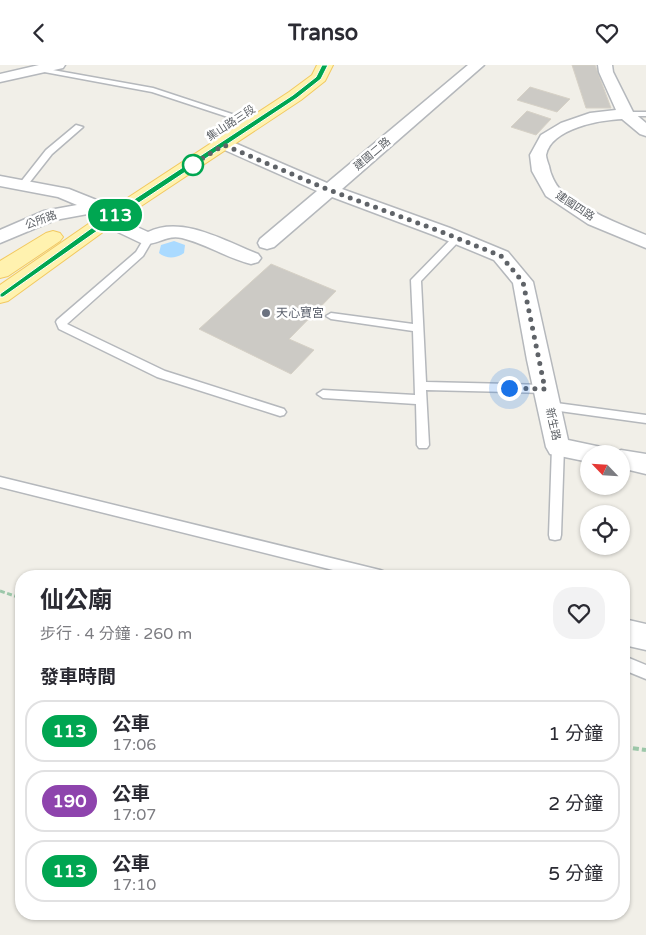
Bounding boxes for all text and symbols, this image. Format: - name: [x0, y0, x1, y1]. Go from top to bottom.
- icon: back: [25, 19, 53, 47]
- icon: heart: [593, 19, 621, 47]
- text: Transo: [288, 20, 358, 46]
- street label: 集山路三段: [204, 103, 258, 143]
- street label: 建國二路: [351, 135, 393, 173]
- unlabelled marker: [182, 154, 204, 176]
- street label: 建國四路: [553, 189, 597, 223]
- line badge: 113: [86, 199, 144, 231]
- text: 113: [98, 204, 132, 226]
- street label: 公所路: [23, 208, 59, 232]
- place label: 天心寶宮: [276, 306, 324, 320]
- marker: 天心寶宮: [260, 307, 272, 319]
- your location: [497, 376, 522, 401]
- street label: 新生路: [543, 406, 563, 442]
- north arrow: [580, 445, 630, 495]
- map controls: [580, 445, 630, 555]
- button: locate: [580, 505, 630, 555]
- text: 仙公廟: [40, 586, 112, 615]
- button: heart: [553, 587, 605, 639]
- text: 步行 · 4 分鐘 · 260 m: [40, 624, 192, 644]
- text: 發車時間: [40, 666, 116, 688]
- text: 公車: [112, 713, 150, 735]
- text: 113: [53, 720, 86, 742]
- text: 1 分鐘: [548, 723, 603, 745]
- text: 17:06: [112, 735, 156, 755]
- text: 公車: [112, 783, 150, 805]
- text: 190: [53, 790, 86, 812]
- text: 2 分鐘: [548, 793, 603, 815]
- text: 17:07: [112, 805, 156, 825]
- text: 公車: [112, 853, 150, 875]
- text: 113: [53, 860, 86, 882]
- text: 5 分鐘: [548, 863, 603, 885]
- text: 17:10: [112, 875, 156, 895]

